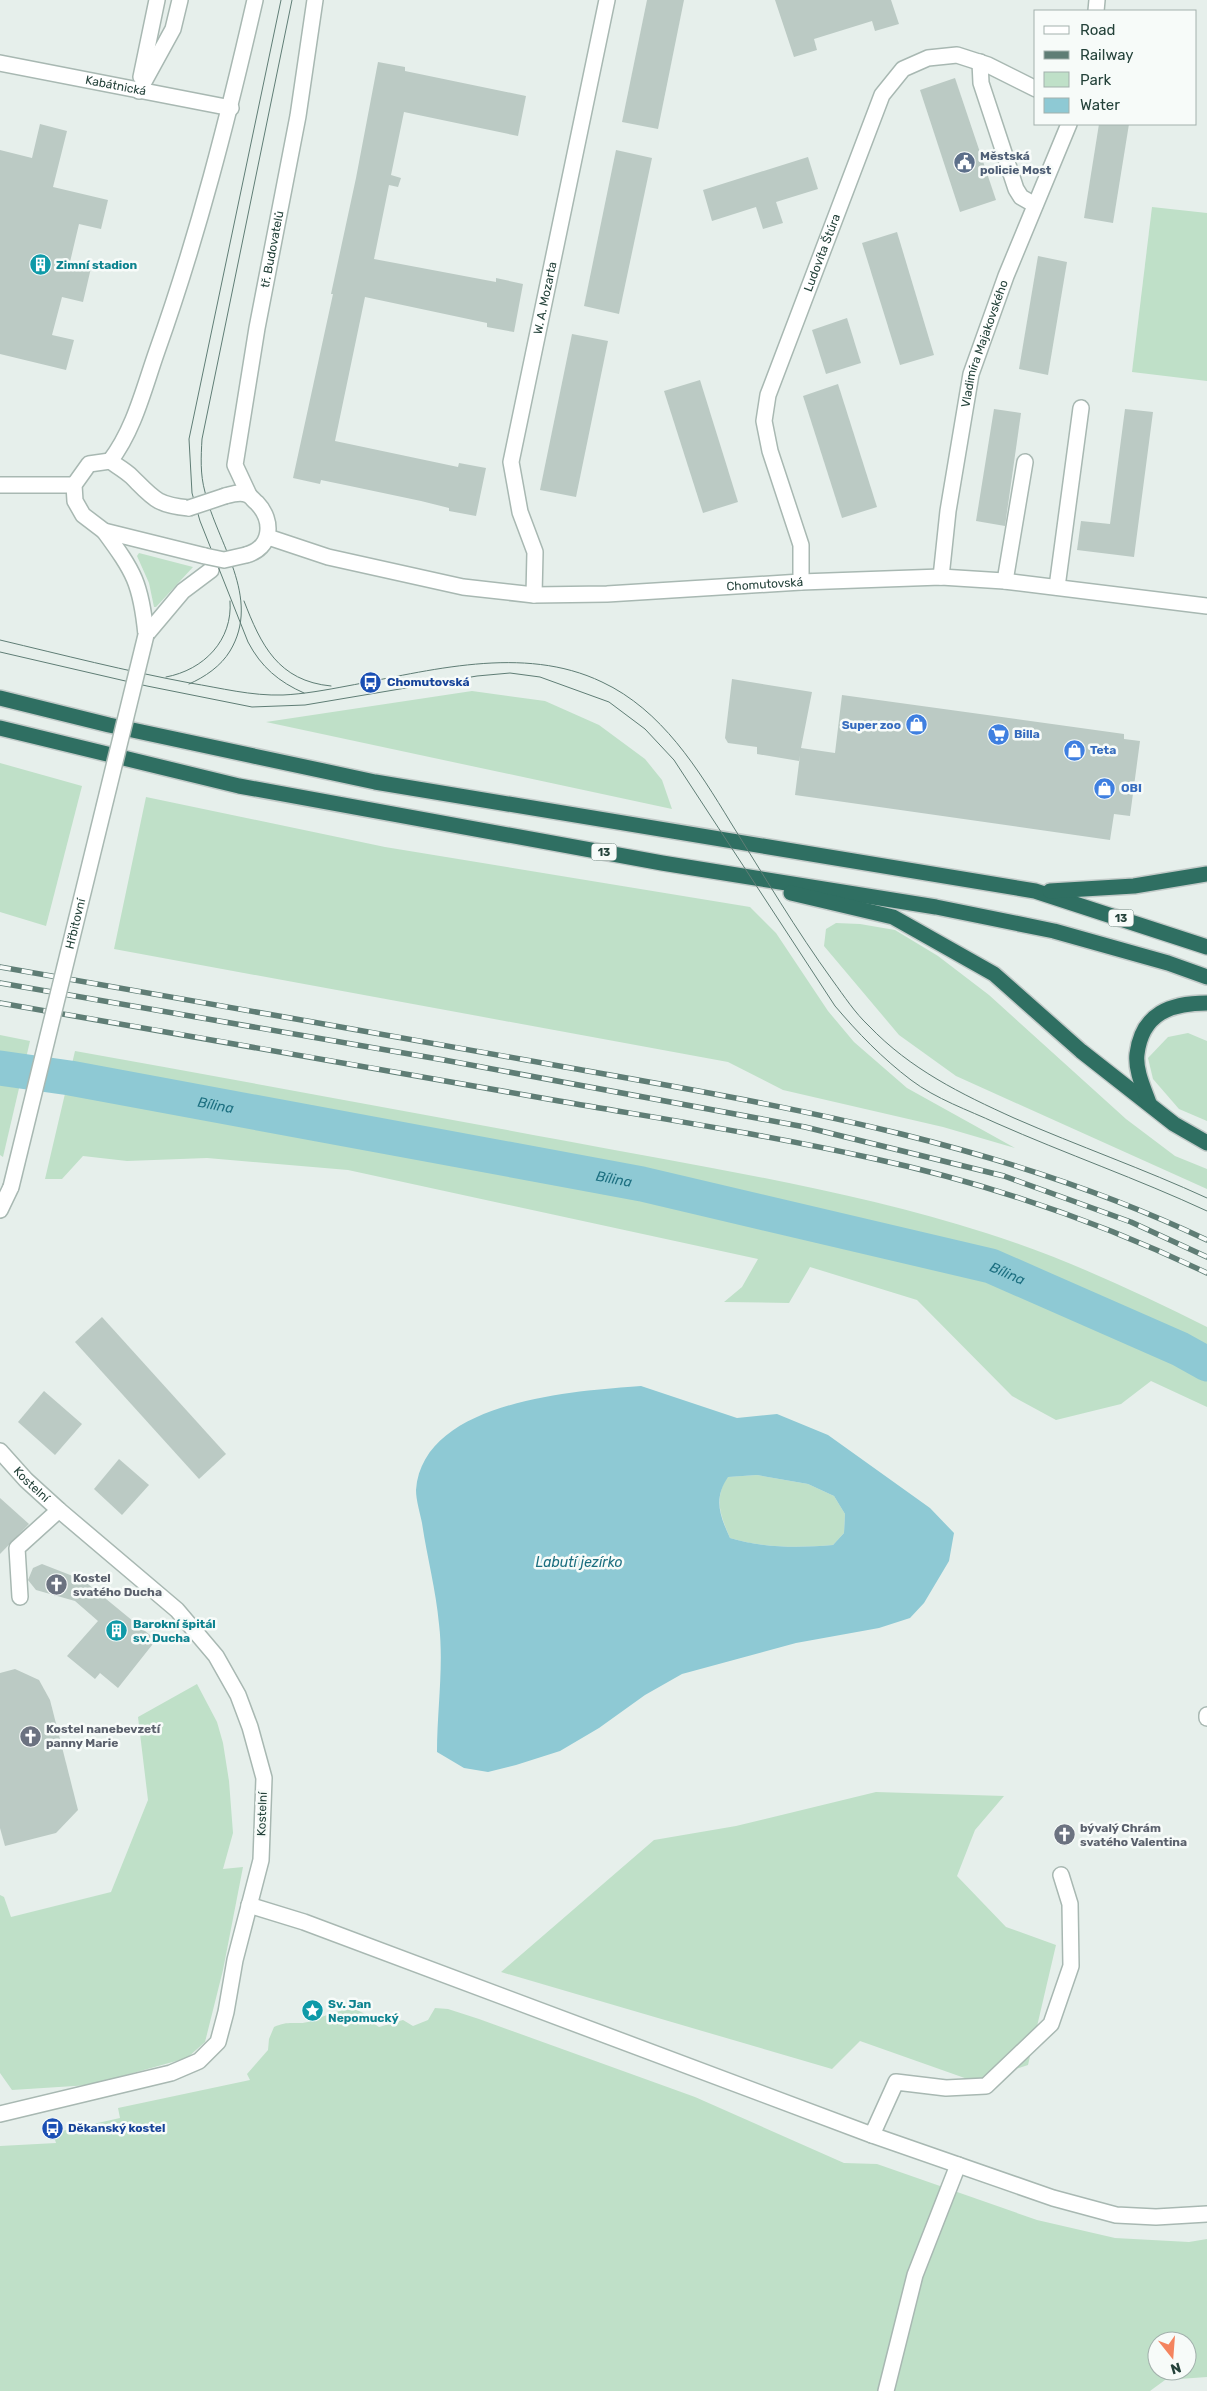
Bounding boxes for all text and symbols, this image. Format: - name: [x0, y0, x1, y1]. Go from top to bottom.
- legend: [1034, 10, 1197, 125]
- text: Road: [1080, 21, 1116, 39]
- text: Railway: [1080, 46, 1134, 64]
- text: Park: [1080, 71, 1111, 89]
- street label: Kabátnická: [84, 73, 147, 98]
- text: Water: [1080, 96, 1120, 114]
- place label: Městská policie Most: [980, 149, 1052, 177]
- public building icon: Městská policie Most: [952, 151, 976, 175]
- street label: tř. Budovatelů: [258, 210, 287, 289]
- street label: Ludovíta Štúra: [801, 212, 843, 294]
- building icon: Zimní stadion: [28, 253, 52, 277]
- place label: Zimní stadion: [56, 258, 138, 272]
- street label: W. A. Mozarta: [531, 260, 559, 336]
- street label: Vladimíra Majakovského: [958, 278, 1011, 409]
- street label: Chomutovská: [726, 575, 803, 594]
- bus stop icon: Chomutovská: [359, 670, 383, 694]
- place label: Chomutovská: [387, 675, 469, 689]
- shop icon: Super zoo: [905, 713, 929, 737]
- place label: Super zoo: [842, 718, 901, 732]
- supermarket icon: Billa: [986, 722, 1010, 746]
- place label: Billa: [1014, 727, 1040, 741]
- shop icon: Teta: [1062, 738, 1086, 762]
- place label: Teta: [1090, 743, 1116, 757]
- shop icon: OBI: [1093, 776, 1117, 800]
- place label: OBI: [1121, 781, 1142, 795]
- road number: 13: [592, 844, 616, 860]
- street label: Hřbitovní: [62, 896, 89, 950]
- road number: 13: [1108, 910, 1134, 926]
- water label: Bílina: [196, 1093, 235, 1117]
- water label: Bílina: [595, 1167, 633, 1190]
- water label: Bílina: [987, 1258, 1028, 1288]
- street label: Kostelní: [11, 1464, 53, 1506]
- water label: Labutí jezírko: [535, 1554, 623, 1571]
- place label: Kostel svatého Ducha: [73, 1571, 162, 1599]
- church icon: Kostel svatého Ducha: [45, 1573, 69, 1597]
- place label: Barokní špitál sv. Ducha: [133, 1617, 216, 1645]
- building icon: Barokní špitál sv. Ducha: [105, 1619, 129, 1643]
- place label: Kostel nanebevzetí panny Marie: [46, 1722, 162, 1750]
- church icon: Kostel nanebevzetí panny Marie: [18, 1724, 42, 1748]
- street label: Kostelní: [254, 1791, 270, 1836]
- place label: bývalý Chrám svatého Valentina: [1080, 1821, 1187, 1849]
- church icon: bývalý Chrám svatého Valentina: [1052, 1823, 1076, 1847]
- place label: Sv. Jan Nepomucký: [328, 1997, 399, 2025]
- place icon: Sv. Jan Nepomucký: [300, 1999, 324, 2023]
- bus stop icon: Děkanský kostel: [40, 2116, 64, 2140]
- place label: Děkanský kostel: [68, 2121, 165, 2135]
- north arrow: [1147, 2331, 1197, 2381]
- text: N: [1168, 2358, 1183, 2378]

